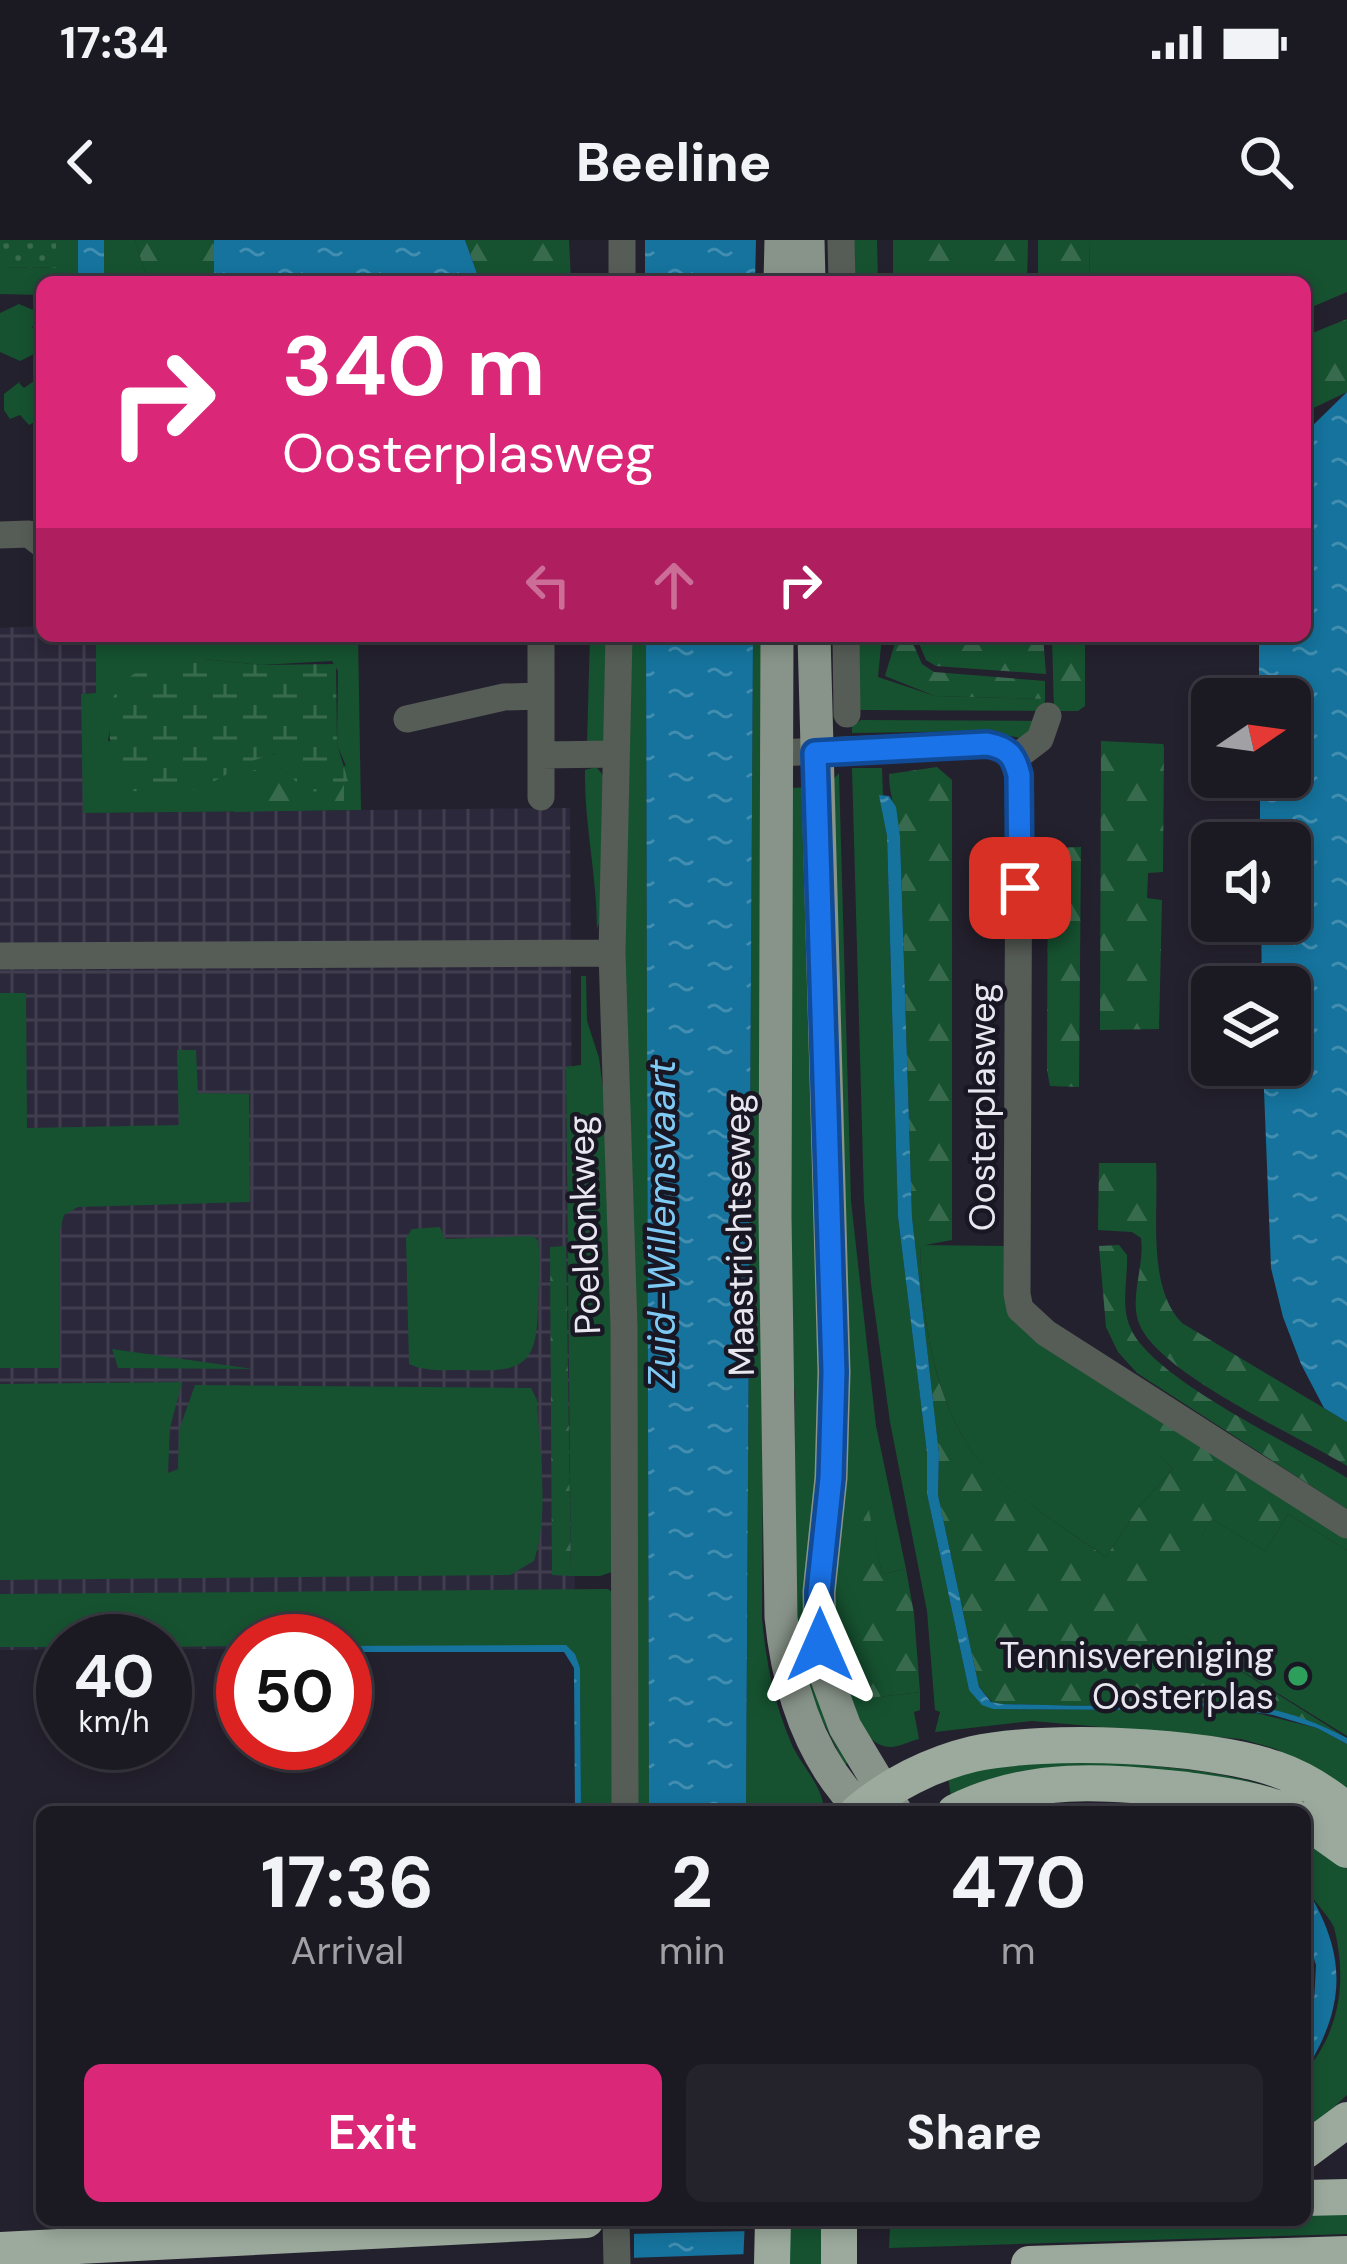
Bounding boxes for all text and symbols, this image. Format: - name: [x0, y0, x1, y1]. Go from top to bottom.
- text: 17:34: [60, 13, 168, 72]
- text: Beeline: [576, 127, 771, 198]
- icon: back: [48, 129, 114, 195]
- icon: search: [1233, 129, 1299, 195]
- text: 340 m: [282, 312, 545, 421]
- icon: right: [84, 324, 240, 480]
- text: Oosterplasweg: [282, 418, 655, 489]
- icon: left: [515, 552, 581, 618]
- icon: ahead: [641, 552, 707, 618]
- icon: right: [767, 552, 833, 618]
- north arrow: [1191, 678, 1311, 798]
- map controls: [1191, 678, 1311, 1086]
- button: sound: [1191, 822, 1311, 942]
- pin: [969, 837, 1071, 939]
- icon: arrive: [987, 855, 1053, 921]
- button: layers: [1191, 966, 1311, 1086]
- street label: Oosterplasweg: [959, 983, 1006, 1231]
- water label: Zuid-Willemsvaart: [636, 1058, 687, 1389]
- street label: Maastrichtseweg: [713, 1093, 765, 1377]
- street label: Poeldonkweg: [557, 1114, 611, 1336]
- position arrow: [757, 1582, 883, 1708]
- speed limit sign: 50: [216, 1614, 372, 1770]
- place label: Tennisvereniging Oosterplas: [999, 1632, 1274, 1720]
- text: 40: [73, 1637, 155, 1716]
- marker: Tennisvereniging Oosterplas: [1285, 1663, 1311, 1689]
- text: km/h: [79, 1702, 149, 1741]
- text: 17:36: [261, 1836, 434, 1929]
- text: 2: [671, 1836, 713, 1929]
- text: 470: [950, 1836, 1086, 1929]
- text: Arrival: [291, 1925, 404, 1976]
- text: min: [659, 1925, 725, 1976]
- text: m: [1001, 1925, 1035, 1976]
- button: Exit: [84, 2064, 662, 2202]
- button: Share: [686, 2064, 1263, 2202]

